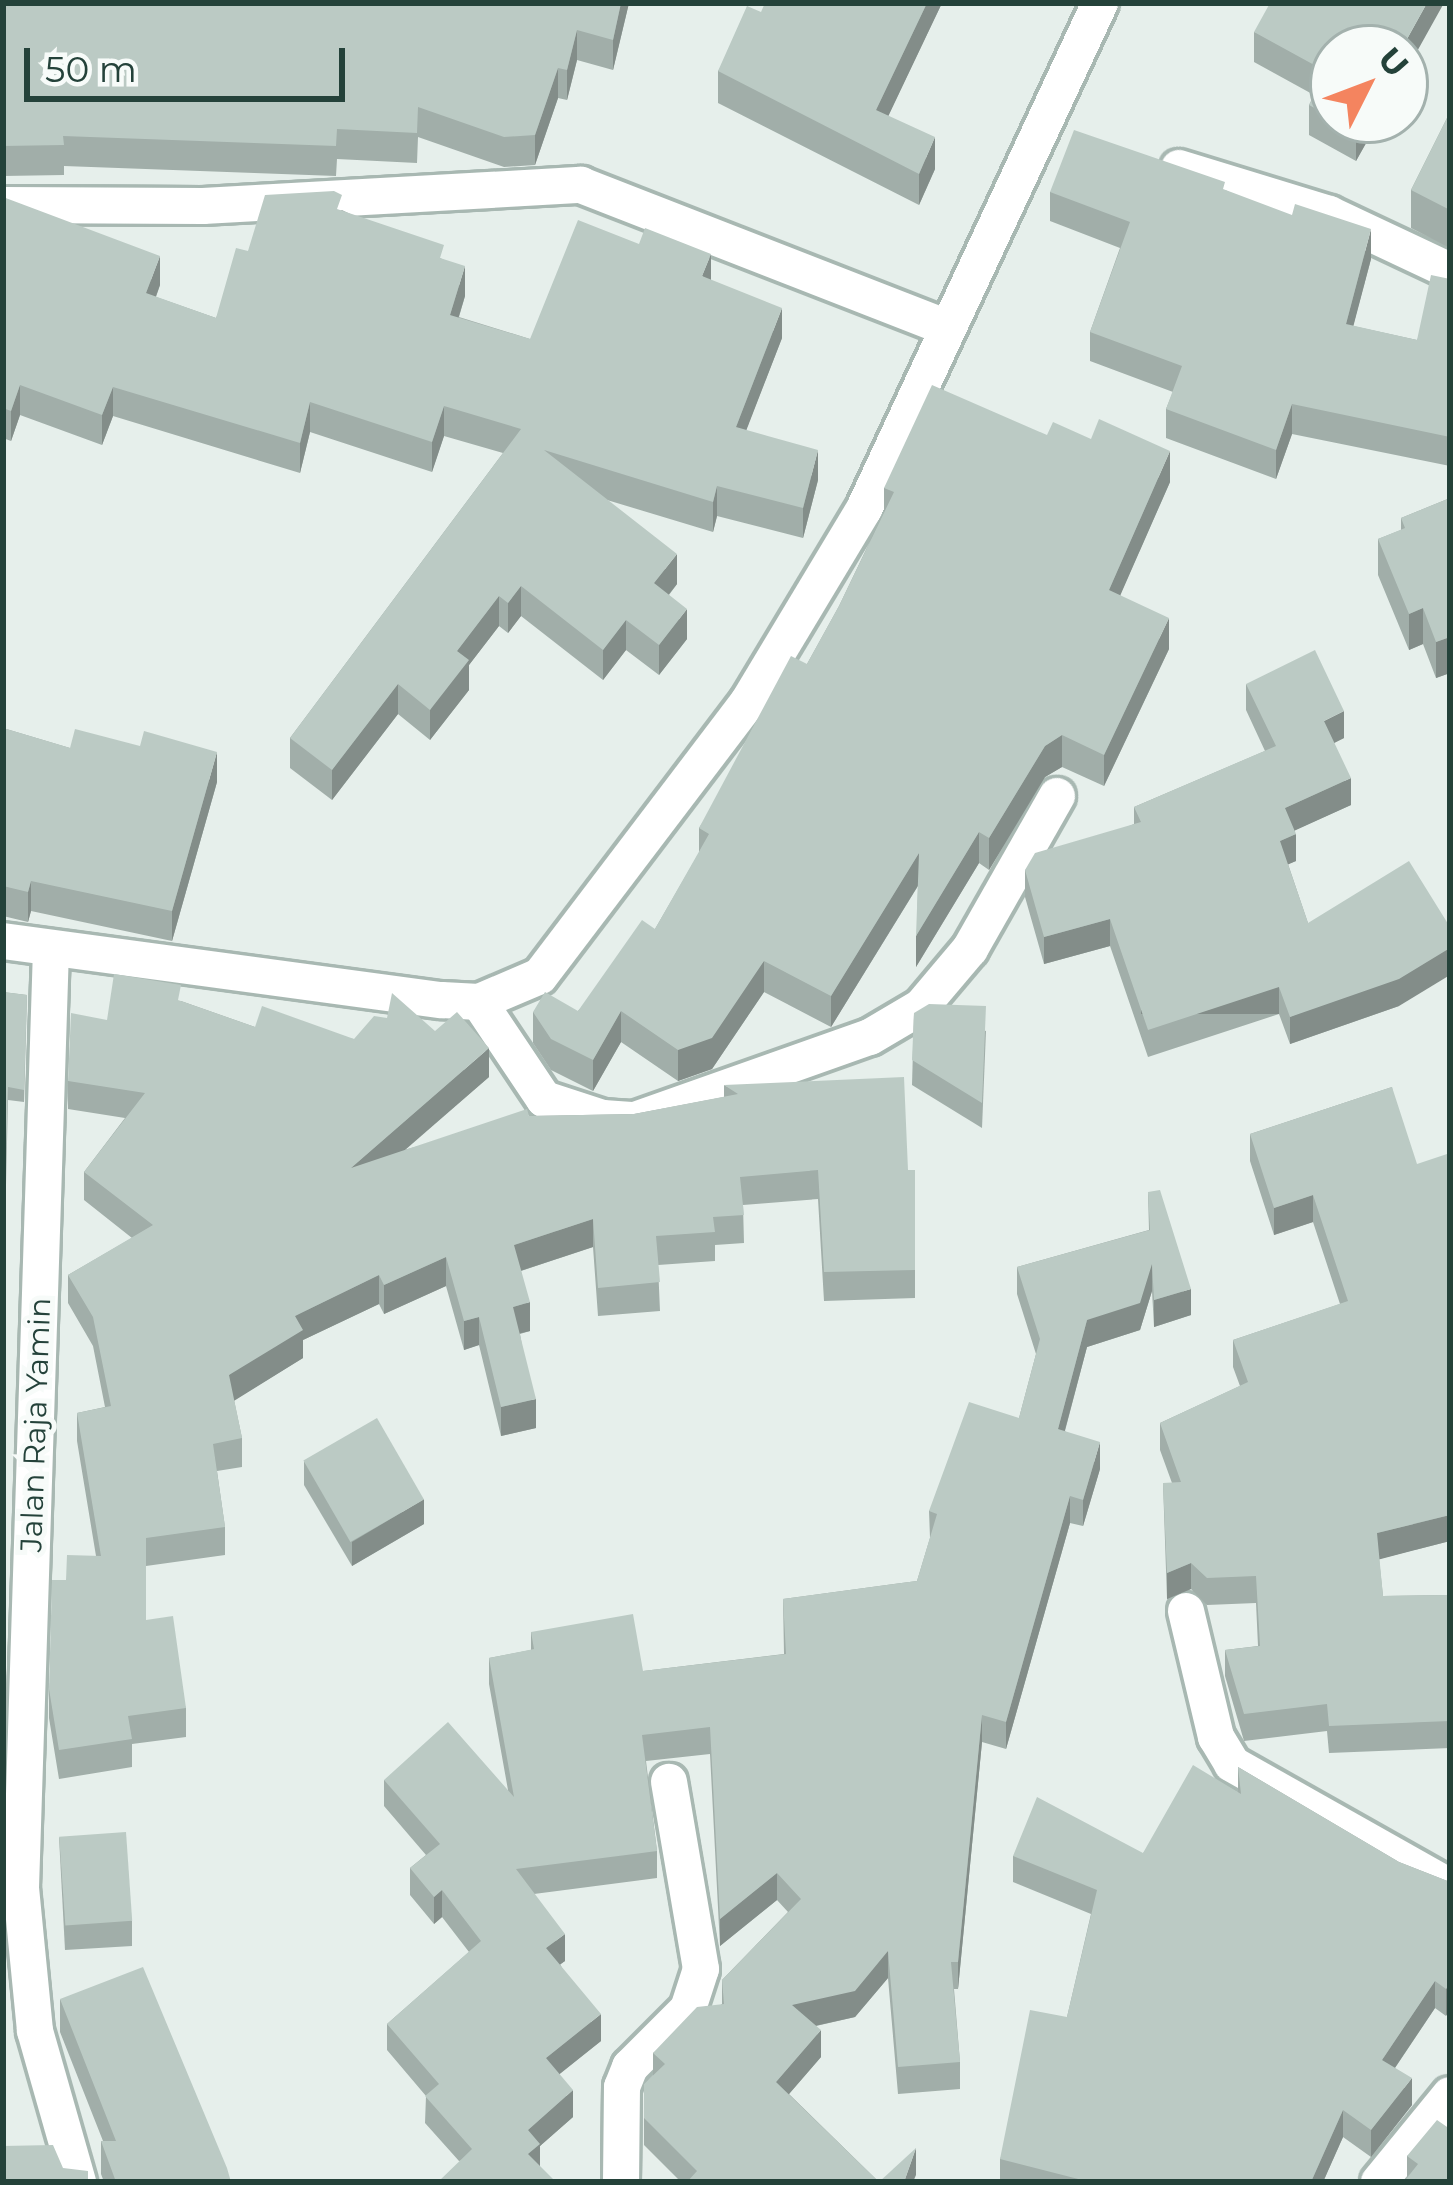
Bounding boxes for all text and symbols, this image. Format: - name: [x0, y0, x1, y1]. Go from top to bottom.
- scale bar: [30, 24, 351, 98]
- north arrow: [1309, 24, 1429, 144]
- text: U: [1370, 39, 1417, 85]
- text: 50 m: [45, 47, 137, 91]
- street label: Jalan Raja Yamin: [14, 1297, 58, 1553]

